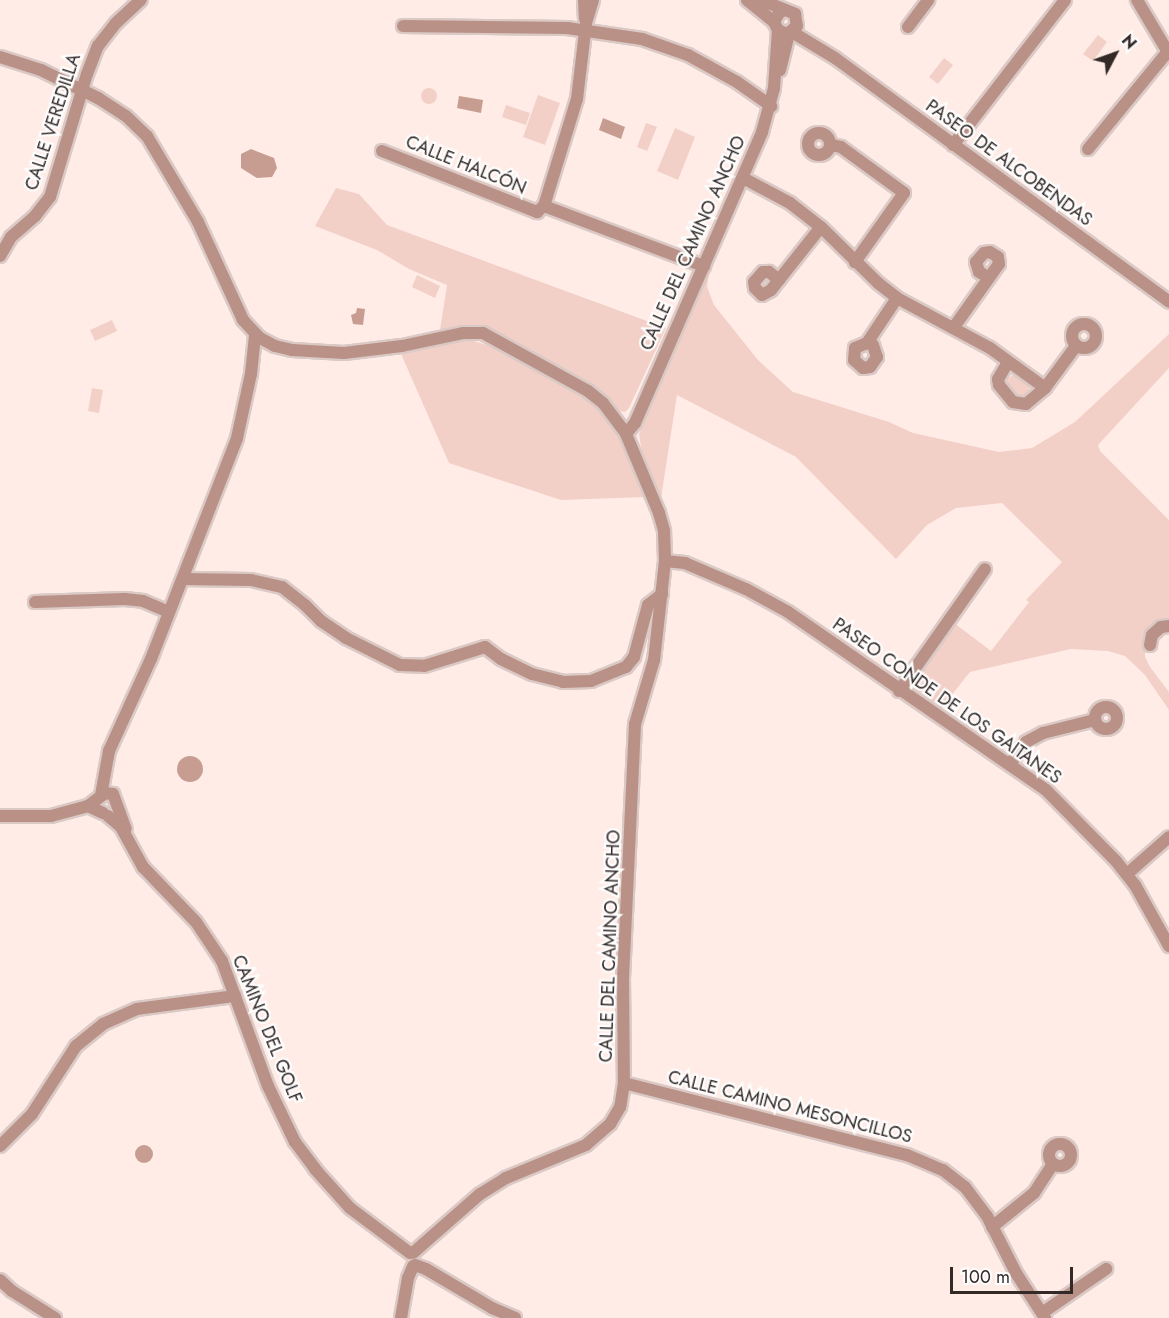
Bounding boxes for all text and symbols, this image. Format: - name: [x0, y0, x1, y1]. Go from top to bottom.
- north arrow: [1085, 24, 1145, 84]
- text: N: [1116, 30, 1142, 54]
- street label: CALLE VEREDILLA: [21, 51, 85, 193]
- street label: PASEO DE ALCOBENDAS: [921, 95, 1097, 231]
- street label: CALLE HALCÓN: [402, 131, 530, 199]
- street label: CALLE DEL CAMINO ANCHO: [636, 132, 750, 354]
- street label: PASEO CONDE DE LOS GAITANES: [828, 613, 1066, 789]
- street label: CALLE DEL CAMINO ANCHO: [595, 829, 625, 1063]
- street label: CAMINO DEL GOLF: [228, 952, 306, 1106]
- street label: CALLE CAMINO MESONCILLOS: [666, 1066, 914, 1148]
- scale bar: [953, 1255, 1076, 1293]
- text: 100 m: [961, 1264, 1010, 1290]

